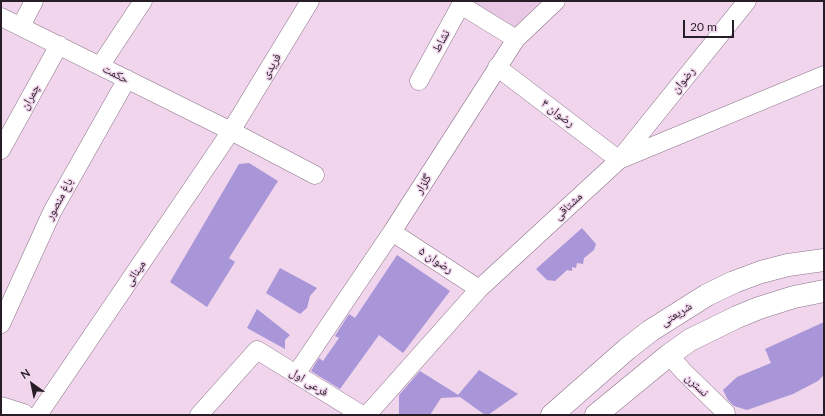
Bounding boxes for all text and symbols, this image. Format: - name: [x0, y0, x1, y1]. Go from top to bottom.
- scale bar: [685, 12, 736, 38]
- text: 20 m: [690, 19, 717, 34]
- street label: نشاط: [429, 27, 453, 55]
- street label: فریدی: [258, 51, 284, 81]
- street label: حکمت: [100, 61, 132, 87]
- street label: رضوان: [668, 64, 698, 96]
- street label: چمران: [17, 82, 43, 112]
- street label: رضوان ۴: [538, 96, 578, 130]
- street label: گلزار: [411, 172, 435, 196]
- street label: باغ منصور: [42, 176, 76, 222]
- street label: مشتاقی: [551, 189, 585, 223]
- street label: رضوان ۵: [416, 244, 456, 276]
- street label: مینائی: [121, 257, 149, 289]
- street label: شریعتی: [658, 299, 694, 329]
- north arrow: [12, 364, 52, 404]
- street label: فرعی اول: [287, 365, 331, 399]
- text: N: [18, 366, 32, 381]
- street label: نسترن: [682, 370, 712, 400]

